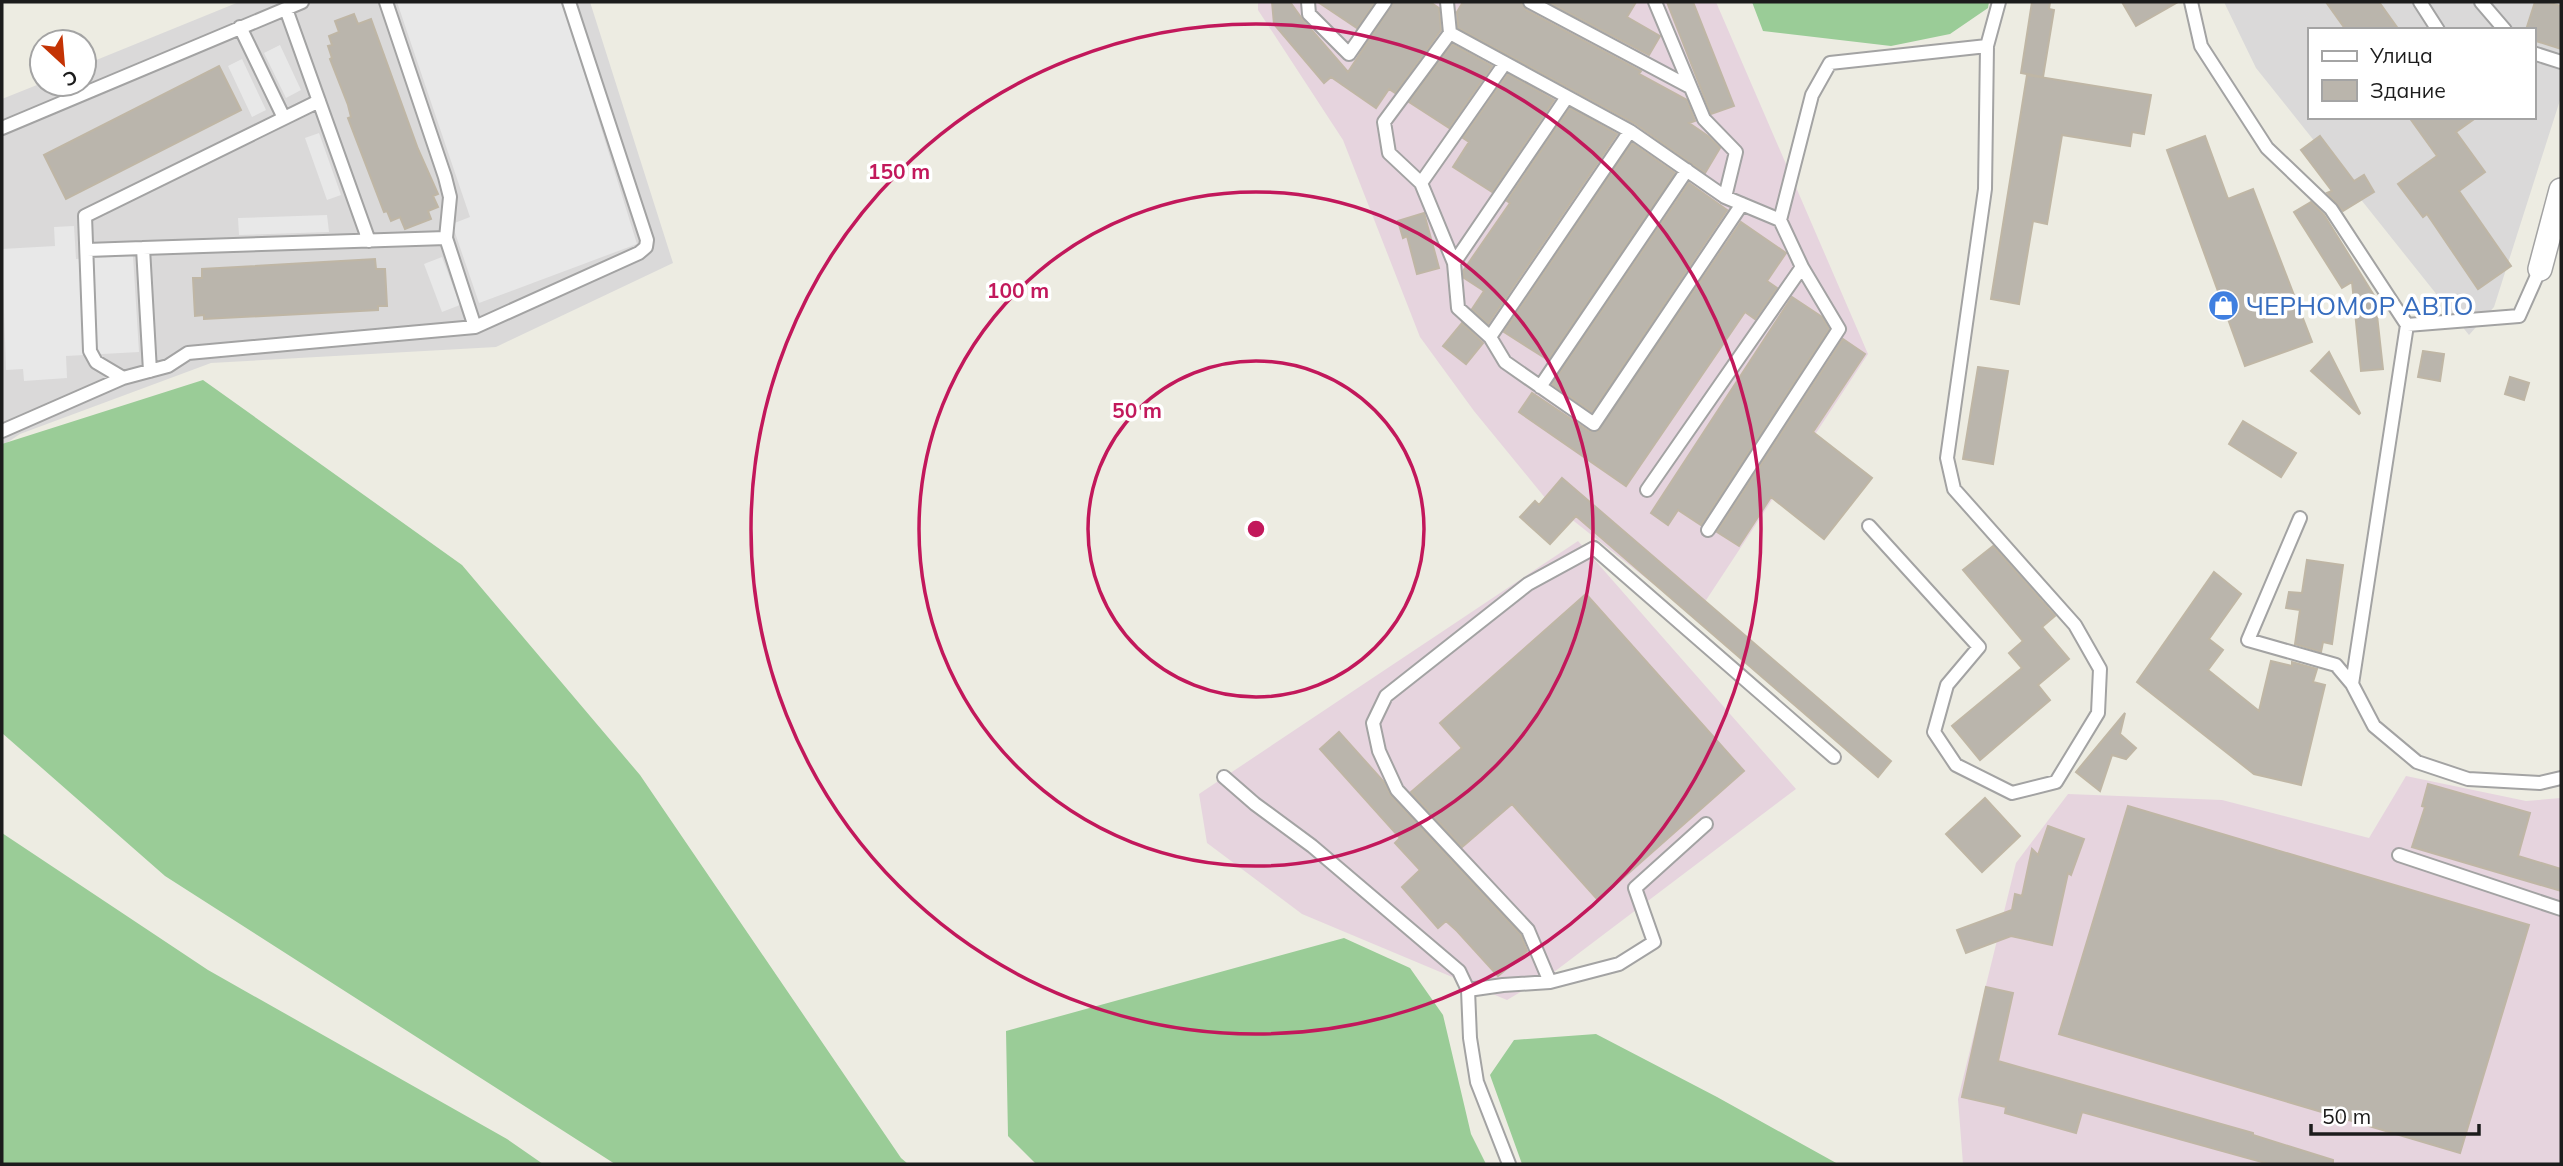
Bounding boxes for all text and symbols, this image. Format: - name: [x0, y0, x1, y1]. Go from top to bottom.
- north arrow: [28, 28, 98, 98]
- legend: [2308, 28, 2535, 119]
- text: Улица: [2369, 42, 2433, 68]
- text: С: [59, 65, 82, 92]
- text: Здание: [2370, 77, 2446, 103]
- text: 150 m: [868, 158, 930, 184]
- text: 100 m: [987, 277, 1049, 303]
- shop icon: ЧЕРНОМОР АВТО: [2206, 288, 2240, 322]
- place label: ЧЕРНОМОР АВТО: [2246, 289, 2474, 322]
- text: 50 m: [1112, 397, 1162, 423]
- centre of rings: [1244, 517, 1268, 541]
- scale bar: [2311, 1092, 2479, 1136]
- text: 50 m: [2322, 1103, 2371, 1129]

